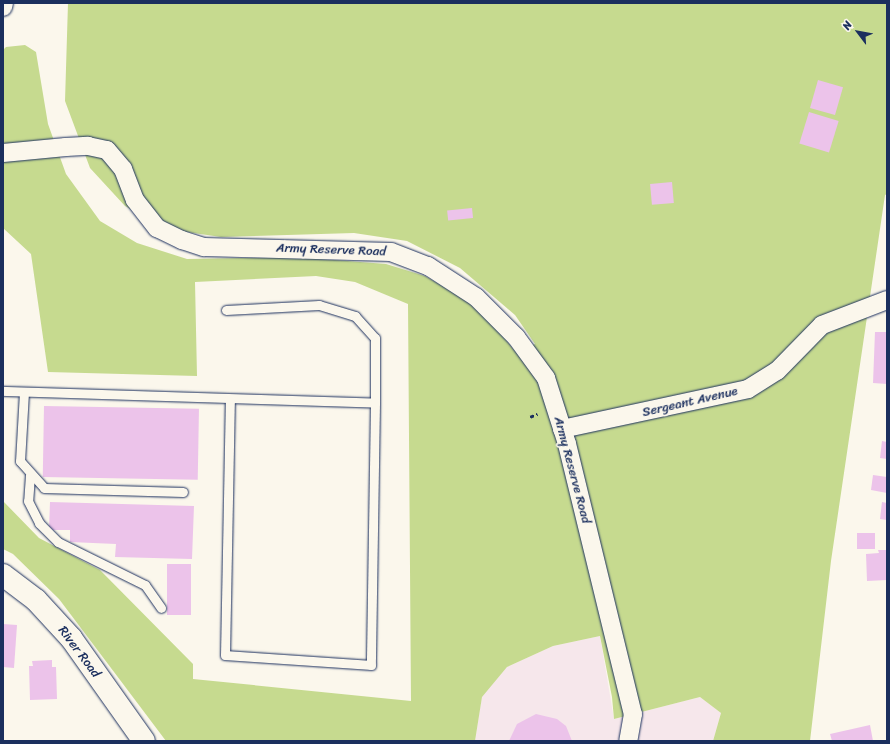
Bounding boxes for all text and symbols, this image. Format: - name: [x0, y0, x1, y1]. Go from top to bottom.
- north arrow: [838, 12, 878, 52]
- text: N: [837, 17, 857, 34]
- street label: Army Reserve Road: [276, 240, 386, 260]
- street label: Sergeant Avenue: [641, 383, 739, 421]
- street label: Army Reserve Road: [550, 415, 594, 525]
- street label: River Road: [54, 623, 104, 681]

